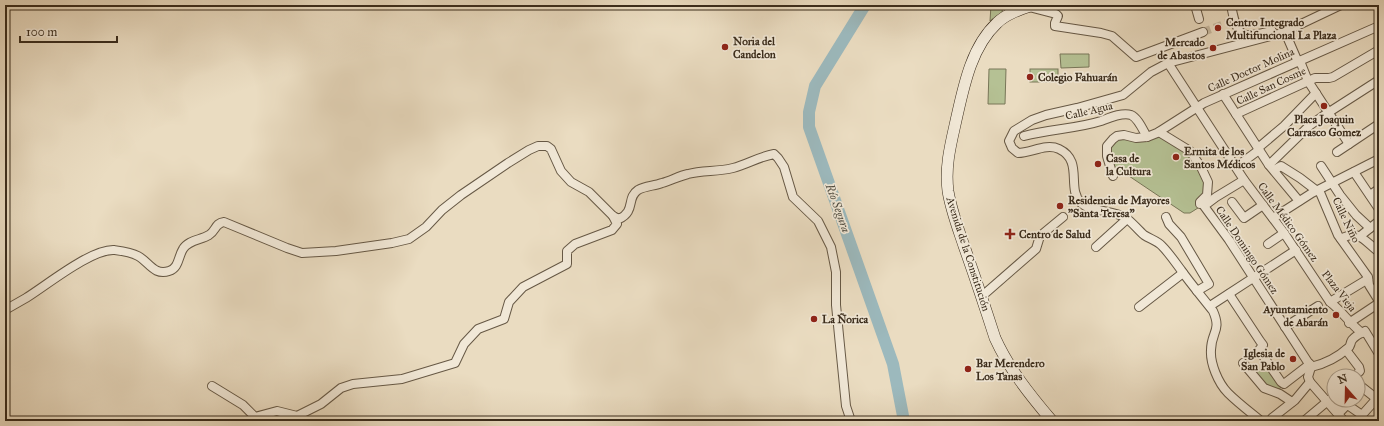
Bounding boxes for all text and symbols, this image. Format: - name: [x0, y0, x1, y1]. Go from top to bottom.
- place label: Centro Integrado Multifuncional La Plaza: [1226, 16, 1337, 42]
- scale bar: [20, 18, 117, 44]
- marker: Centro Integrado Multifuncional La Plaza: [1213, 23, 1223, 33]
- text: 100 m: [26, 25, 57, 39]
- place label: Noria del Candelon: [733, 35, 776, 61]
- place label: Mercado de Abastos: [1158, 36, 1205, 62]
- marker: Noria del Candelon: [720, 42, 730, 52]
- marker: Mercado de Abastos: [1208, 43, 1218, 53]
- street label: Calle Doctor Molina: [1206, 45, 1297, 95]
- street label: Calle San Cosme: [1234, 64, 1308, 108]
- place label: Colegio Fahuarán: [1038, 71, 1118, 84]
- marker: Colegio Fahuarán: [1025, 72, 1035, 82]
- street label: Calle Agua: [1064, 99, 1114, 123]
- marker: Placa Joaquin Carrasco Gomez: [1319, 101, 1329, 111]
- place label: Placa Joaquin Carrasco Gomez: [1287, 113, 1362, 139]
- place label: Ermita de los Santos Médicos: [1184, 145, 1255, 171]
- place label: Casa de la Cultura: [1105, 152, 1151, 178]
- marker: Ermita de los Santos Médicos: [1171, 152, 1181, 162]
- marker: Casa de la Cultura: [1093, 159, 1103, 169]
- street label: Calle Médico Gómez: [1255, 180, 1321, 264]
- water label: Río Segura: [822, 181, 853, 235]
- street label: Avenida de la Constitución: [943, 194, 993, 313]
- place label: Residencia de Mayores "Santa Teresa": [1068, 194, 1170, 220]
- street label: Calle Niño: [1329, 195, 1363, 245]
- marker: Residencia de Mayores "Santa Teresa": [1055, 201, 1065, 211]
- street label: Calle Domingo Gómez: [1213, 204, 1281, 296]
- marker: Centro de Salud: [1004, 228, 1016, 240]
- place label: Centro de Salud: [1019, 228, 1091, 241]
- street label: Plaza Vieja: [1319, 268, 1359, 314]
- place label: Ayuntamiento de Abarán: [1262, 303, 1328, 329]
- marker: Ayuntamiento de Abarán: [1331, 310, 1341, 320]
- place label: La Ñorica: [822, 313, 869, 326]
- marker: La Ñorica: [809, 314, 819, 324]
- place label: Iglesia de San Pablo: [1241, 347, 1285, 373]
- marker: Iglesia de San Pablo: [1288, 354, 1298, 364]
- place label: Bar Merendero Los Tanas: [976, 357, 1045, 383]
- marker: Bar Merendero Los Tanas: [963, 364, 973, 374]
- north arrow: [1326, 368, 1366, 408]
- text: N: [1336, 371, 1350, 387]

